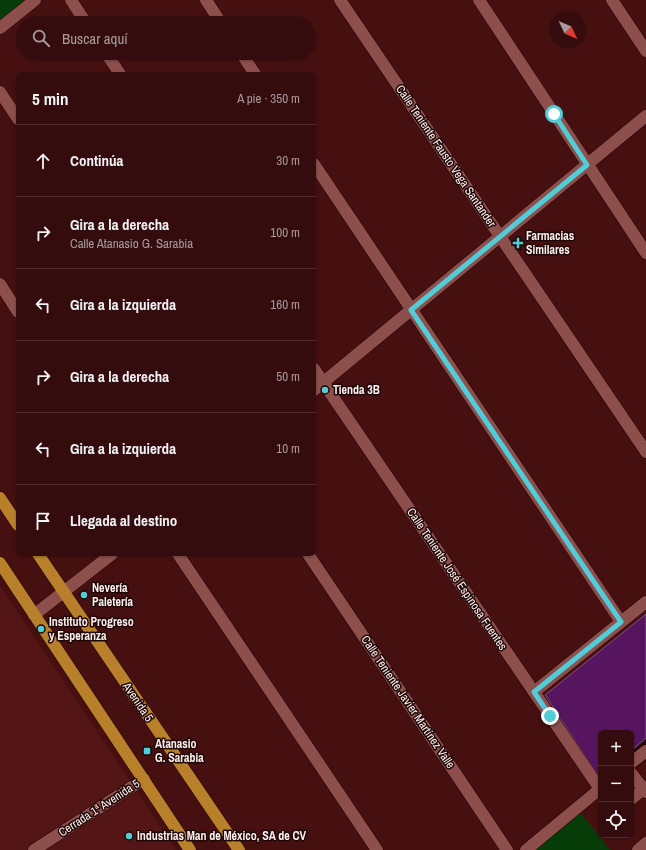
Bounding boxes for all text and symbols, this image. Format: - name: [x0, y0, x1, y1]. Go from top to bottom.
- north arrow: [550, 12, 586, 48]
- search box: [16, 16, 316, 60]
- icon: search: [30, 27, 52, 49]
- text: Buscar aquí: [62, 28, 128, 49]
- street label: Calle Teniente Fausto Vega Santander: [392, 82, 500, 231]
- text: 5 min: [32, 87, 68, 110]
- text: A pie · 350 m: [237, 90, 300, 107]
- route start: [545, 105, 563, 123]
- icon: ahead: [32, 150, 54, 172]
- text: Continúa: [70, 150, 123, 171]
- text: 30 m: [276, 152, 300, 169]
- text: Gira a la derecha: [70, 214, 169, 235]
- icon: right: [32, 222, 54, 244]
- text: 100 m: [270, 224, 300, 241]
- place label: Farmacias Similares: [526, 228, 575, 258]
- text: Calle Atanasio G. Sarabia: [70, 235, 193, 252]
- marker: Farmacias Similares: [513, 238, 523, 248]
- icon: left: [32, 294, 54, 316]
- text: Gira a la izquierda: [70, 294, 176, 315]
- text: 160 m: [270, 296, 300, 313]
- icon: right: [32, 366, 54, 388]
- text: Gira a la derecha: [70, 366, 169, 387]
- text: 50 m: [276, 368, 300, 385]
- place label: Tienda 3B: [333, 382, 380, 398]
- marker: Tienda 3B: [320, 385, 330, 395]
- icon: left: [32, 438, 54, 460]
- text: Gira a la izquierda: [70, 438, 176, 459]
- text: 10 m: [276, 440, 300, 457]
- street label: Calle Teniente José Espinosa Fuentes: [403, 505, 511, 653]
- icon: arrive: [32, 510, 54, 532]
- text: Llegada al destino: [70, 510, 177, 531]
- place label: Nevería Paletería: [92, 580, 134, 610]
- marker: Nevería Paletería: [79, 590, 89, 600]
- place label: Instituto Progreso y Esperanza: [49, 614, 134, 644]
- marker: Instituto Progreso y Esperanza: [36, 624, 46, 634]
- street label: Calle Teniente Javier Martínez Valle: [357, 632, 459, 772]
- street label: Avenida 5: [118, 678, 157, 725]
- route end: [541, 707, 559, 725]
- map controls: [598, 730, 634, 838]
- button: +: [598, 730, 634, 766]
- place label: Atanasio G. Sarabia: [155, 736, 204, 766]
- marker: Atanasio G. Sarabia: [142, 746, 152, 756]
- button: −: [598, 766, 634, 802]
- street label: Cerrada 1ª Avenida 5: [55, 775, 143, 840]
- button: locate: [598, 802, 634, 838]
- place label: Industrias Man de México, SA de CV: [137, 828, 307, 844]
- marker: Industrias Man de México, SA de CV: [124, 831, 134, 841]

